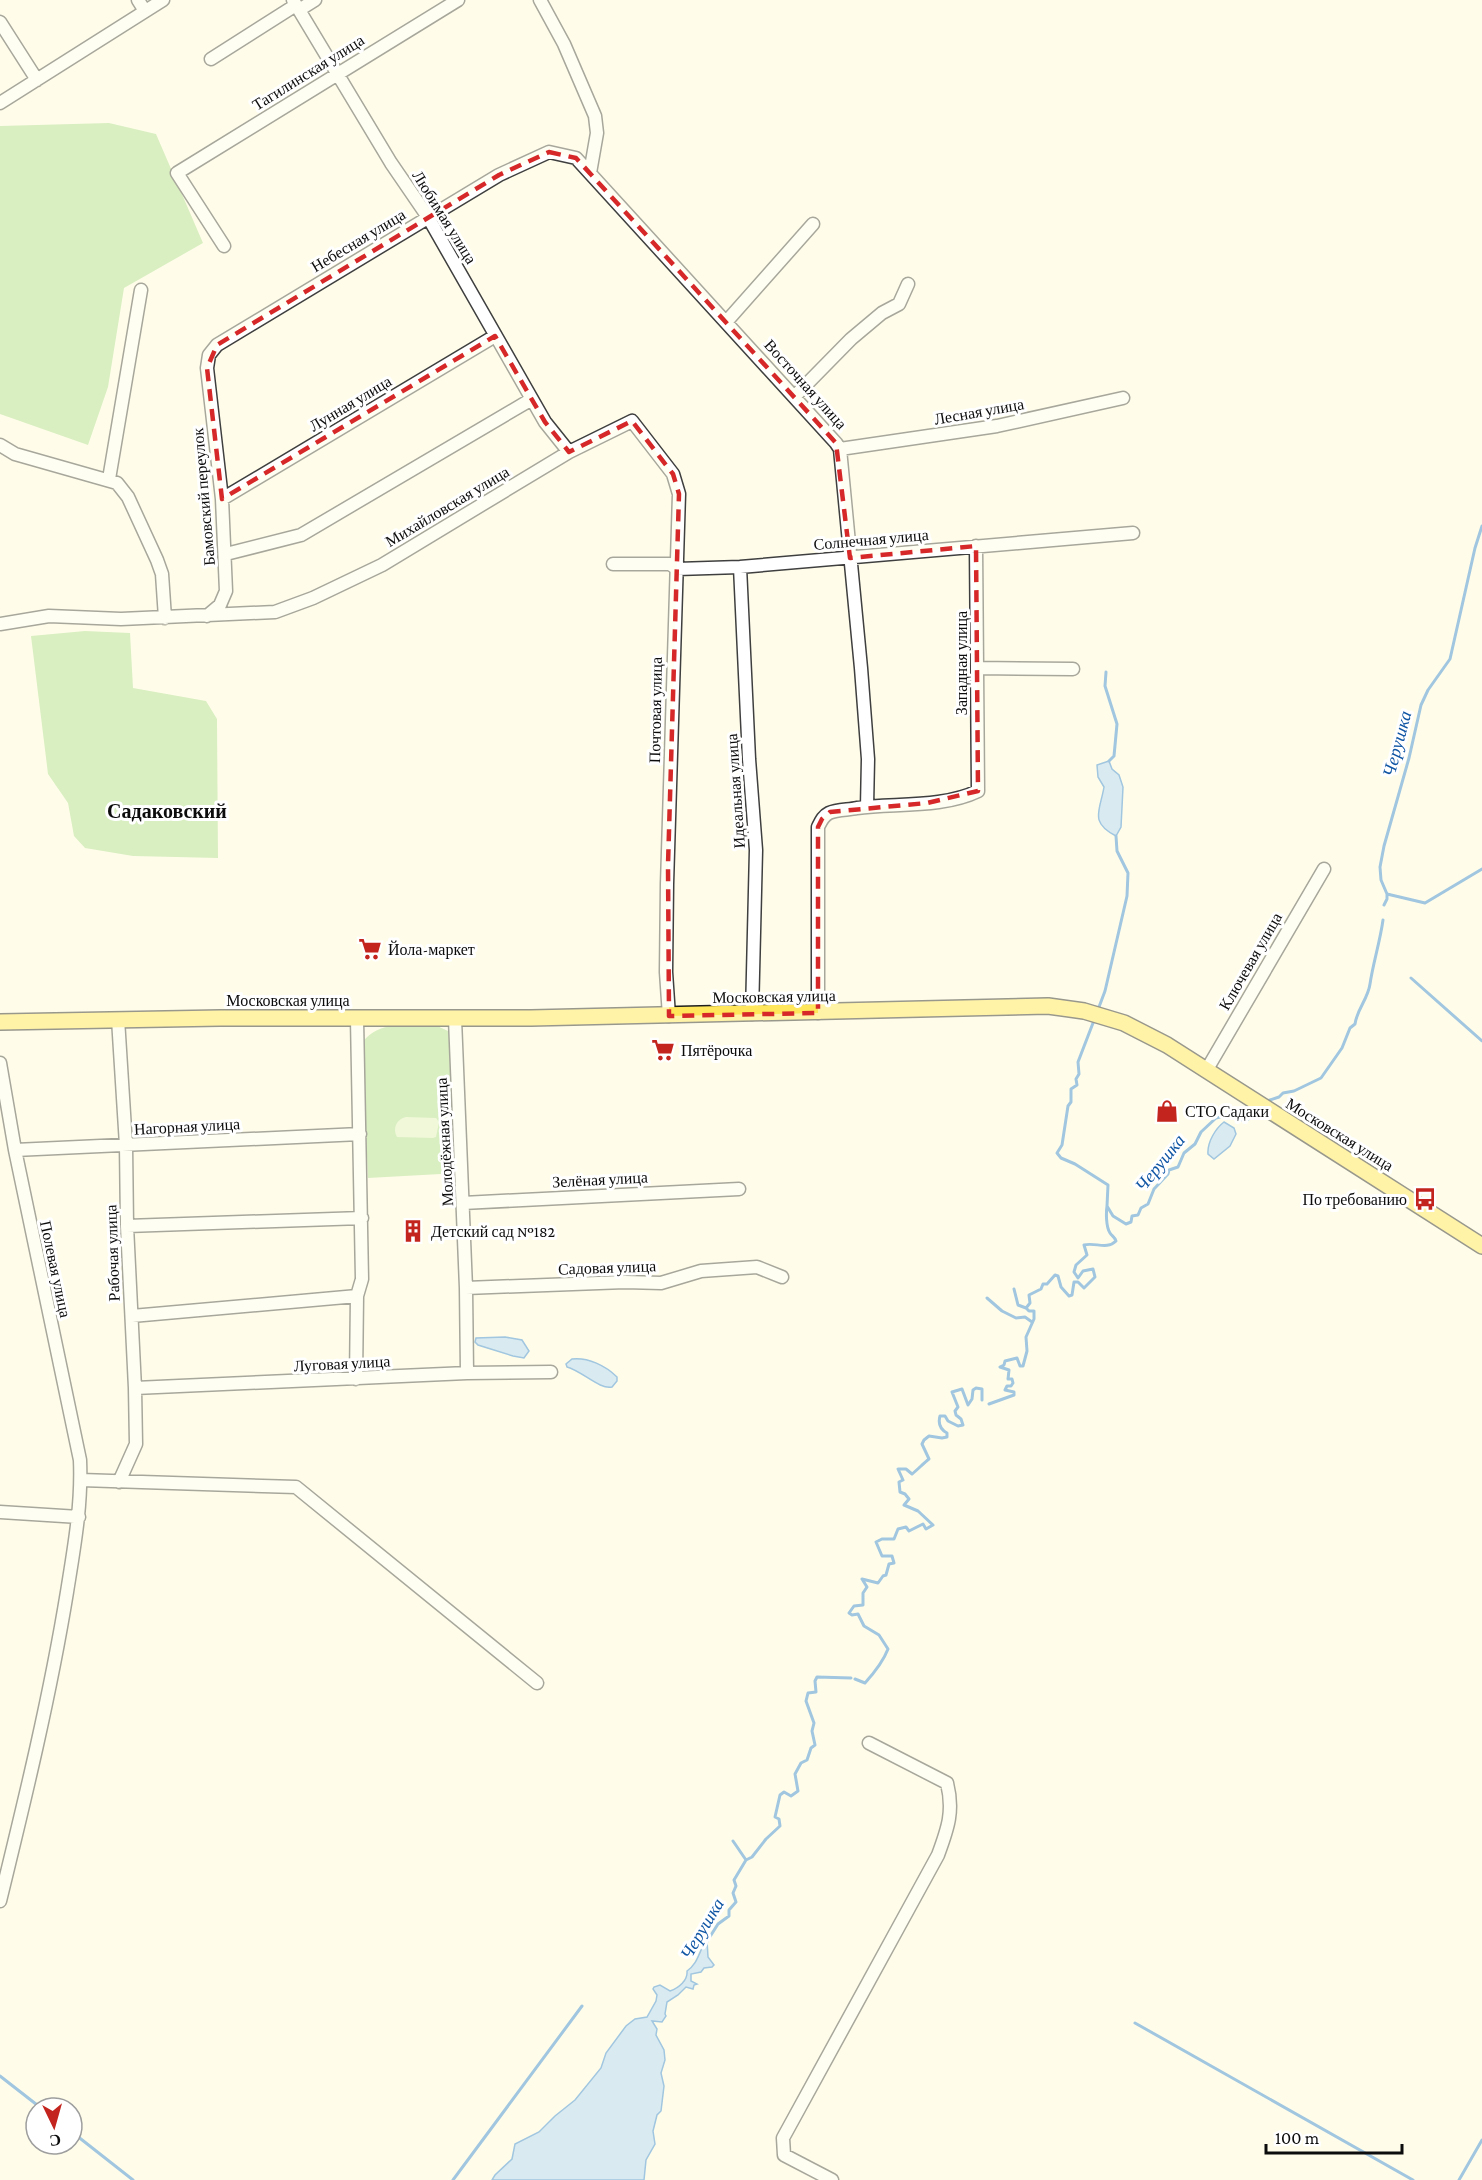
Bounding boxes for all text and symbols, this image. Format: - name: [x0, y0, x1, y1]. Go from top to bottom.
- street label: Тагилинская улица: [249, 31, 368, 114]
- street label: Любимая улица: [408, 168, 480, 267]
- street label: Небесная улица: [308, 206, 409, 276]
- street label: Восточная улица: [760, 336, 850, 433]
- street label: Лунная улица: [306, 372, 395, 435]
- street label: Лесная улица: [933, 395, 1025, 429]
- street label: Бамовский переулок: [189, 427, 219, 567]
- street label: Михайловская улица: [382, 463, 513, 551]
- street label: Солнечная улица: [813, 526, 929, 554]
- street label: Западная улица: [953, 611, 971, 715]
- street label: Почтовая улица: [646, 657, 666, 763]
- water label: Черушка: [1379, 709, 1415, 779]
- street label: Идеальная улица: [723, 733, 749, 849]
- district label: Садаковский: [107, 800, 227, 822]
- street label: Ключевая улица: [1216, 910, 1286, 1013]
- supermarket icon: Йола-маркет: [357, 936, 383, 962]
- place label: Йола-маркет: [388, 940, 475, 959]
- street label: Московская улица: [712, 987, 836, 1007]
- street label: Московская улица: [226, 992, 350, 1010]
- supermarket icon: Пятёрочка: [650, 1037, 676, 1063]
- place label: Пятёрочка: [681, 1042, 752, 1060]
- street label: Молодёжная улица: [433, 1077, 457, 1207]
- street label: Московская улица: [1282, 1095, 1397, 1175]
- shop icon: СТО Садаки: [1154, 1098, 1180, 1124]
- place label: СТО Садаки: [1185, 1103, 1270, 1121]
- street label: Нагорная улица: [133, 1115, 241, 1139]
- water label: Черушка: [1131, 1130, 1189, 1196]
- street label: Зелёная улица: [552, 1169, 648, 1191]
- bus stop icon: По требованию: [1412, 1186, 1438, 1212]
- place label: По требованию: [1302, 1191, 1407, 1209]
- street label: Рабочая улица: [102, 1204, 124, 1302]
- building icon: Детский сад №182: [400, 1218, 426, 1244]
- street label: Полевая улица: [36, 1219, 74, 1319]
- place label: Детский сад №182: [431, 1223, 556, 1241]
- street label: Садовая улица: [558, 1257, 656, 1279]
- street label: Луговая улица: [293, 1352, 391, 1376]
- water label: Черушка: [676, 1895, 728, 1963]
- north arrow: [24, 2096, 84, 2156]
- scale bar: [1266, 2117, 1402, 2155]
- text: 100 m: [1275, 2128, 1320, 2148]
- text: С: [49, 2131, 62, 2149]

